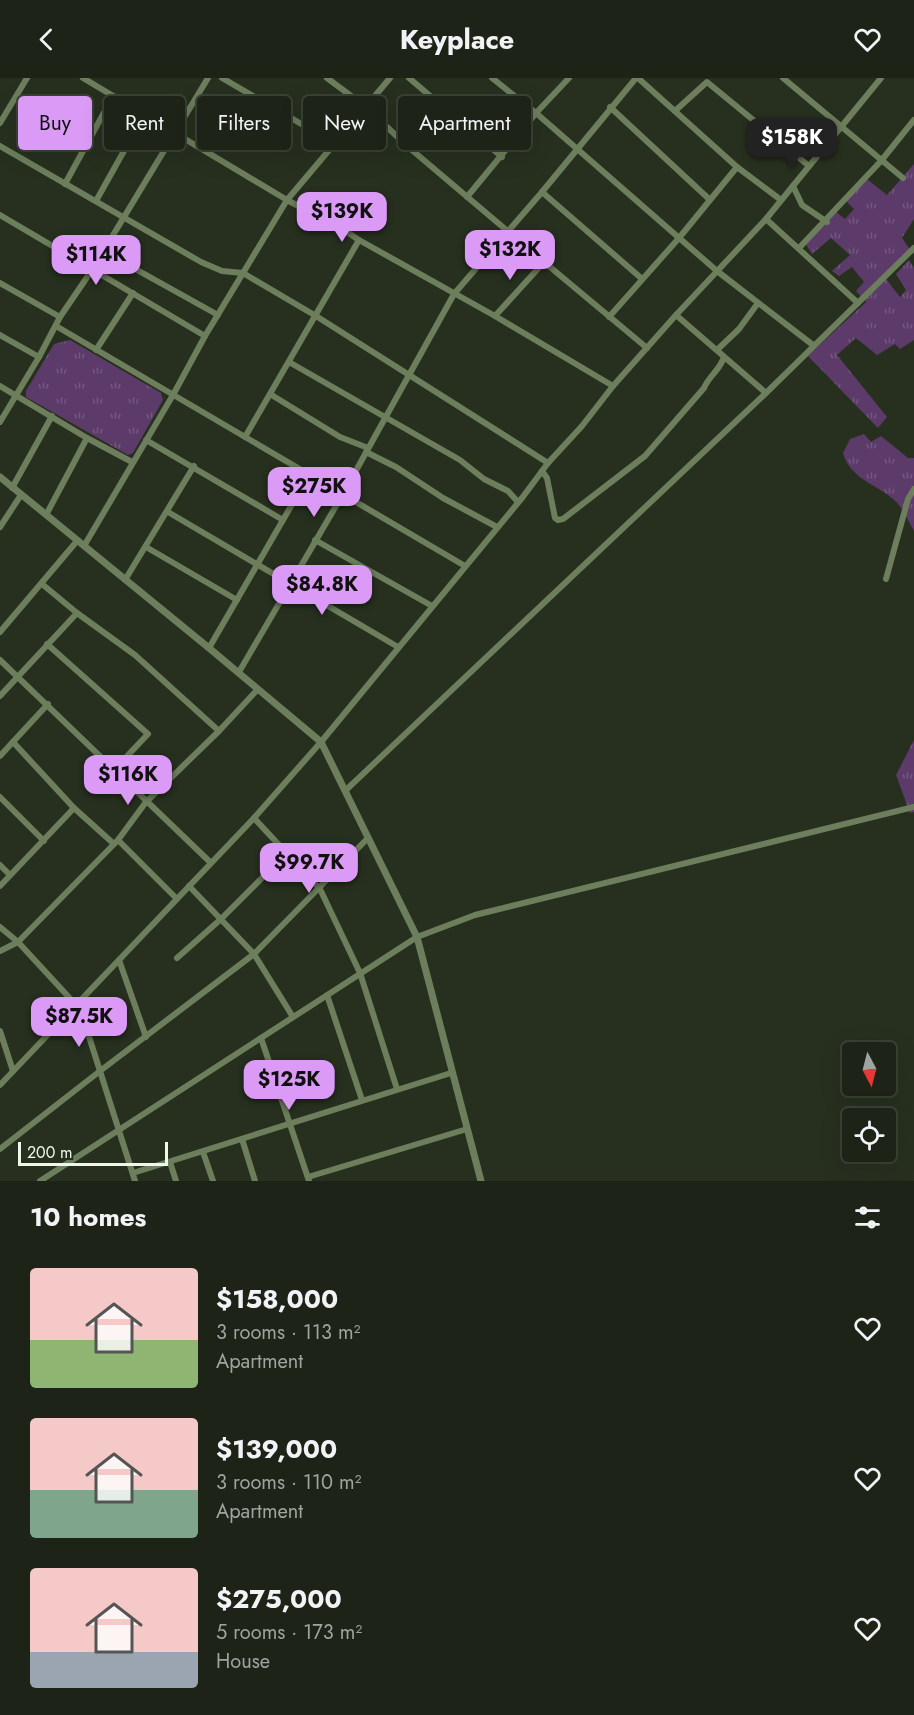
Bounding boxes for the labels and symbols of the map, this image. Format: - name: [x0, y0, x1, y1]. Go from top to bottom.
- pin: $158K: [750, 118, 834, 169]
- pin: $139K: [300, 192, 384, 243]
- pin: $132K: [468, 230, 552, 281]
- pin: $114K: [54, 235, 138, 286]
- pin: $275K: [272, 467, 356, 518]
- pin: $84.8K: [273, 565, 371, 616]
- pin: $116K: [86, 755, 170, 806]
- pin: $99.7K: [260, 843, 358, 894]
- pin: $87.5K: [30, 997, 128, 1048]
- north arrow: [842, 1042, 896, 1096]
- pin: $125K: [247, 1060, 331, 1111]
- scale bar: [18, 1139, 168, 1166]

